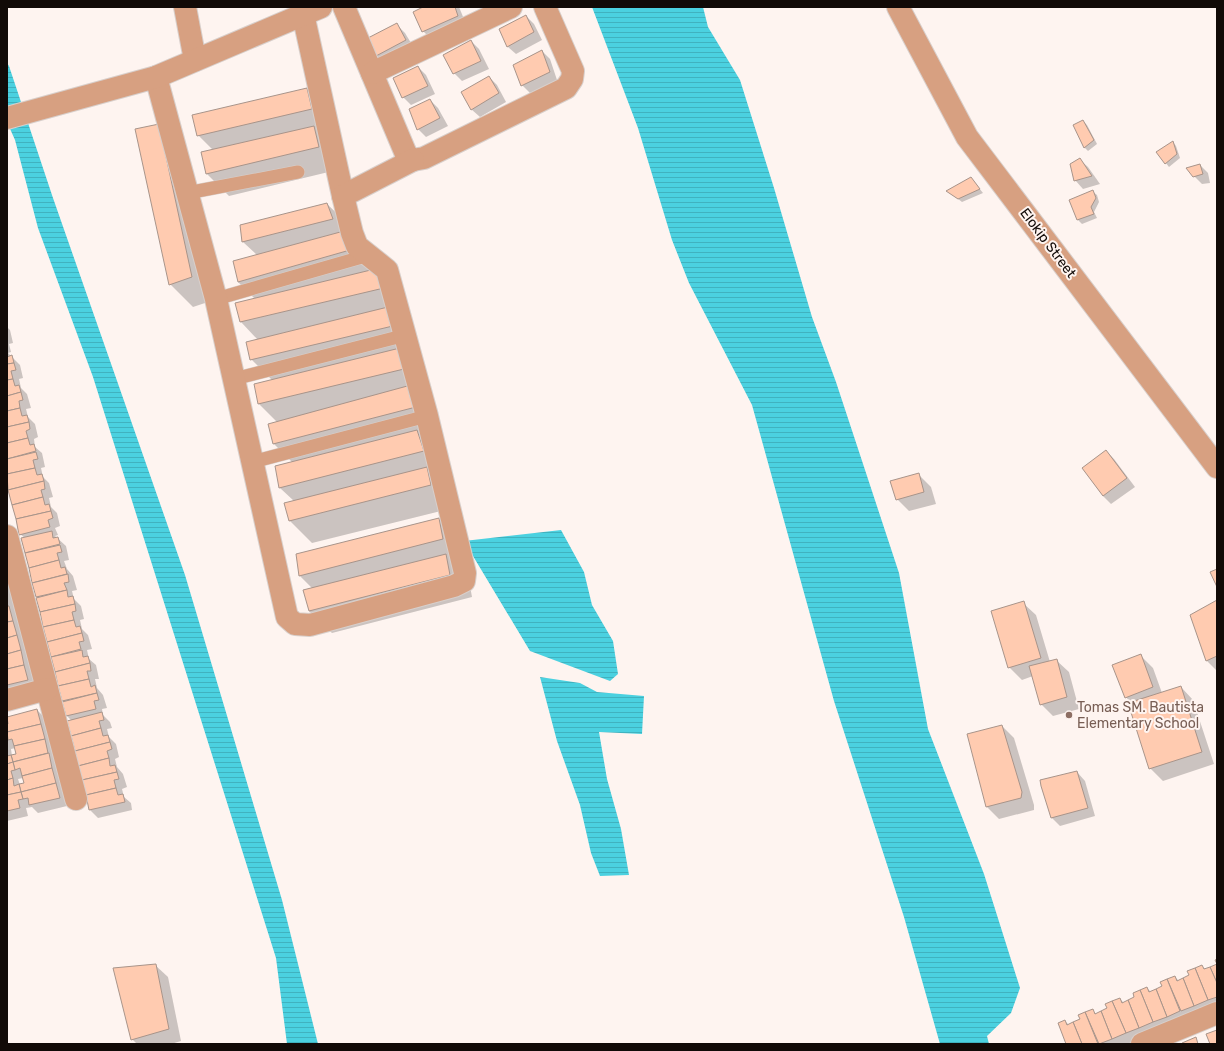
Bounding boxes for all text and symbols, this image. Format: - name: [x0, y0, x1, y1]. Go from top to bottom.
- street label: Elokip Street: [1016, 205, 1080, 282]
- place label: Tomas SM. Bautista Elementary School: [1077, 699, 1204, 732]
- marker: Tomas SM. Bautista Elementary School: [1064, 710, 1074, 720]

